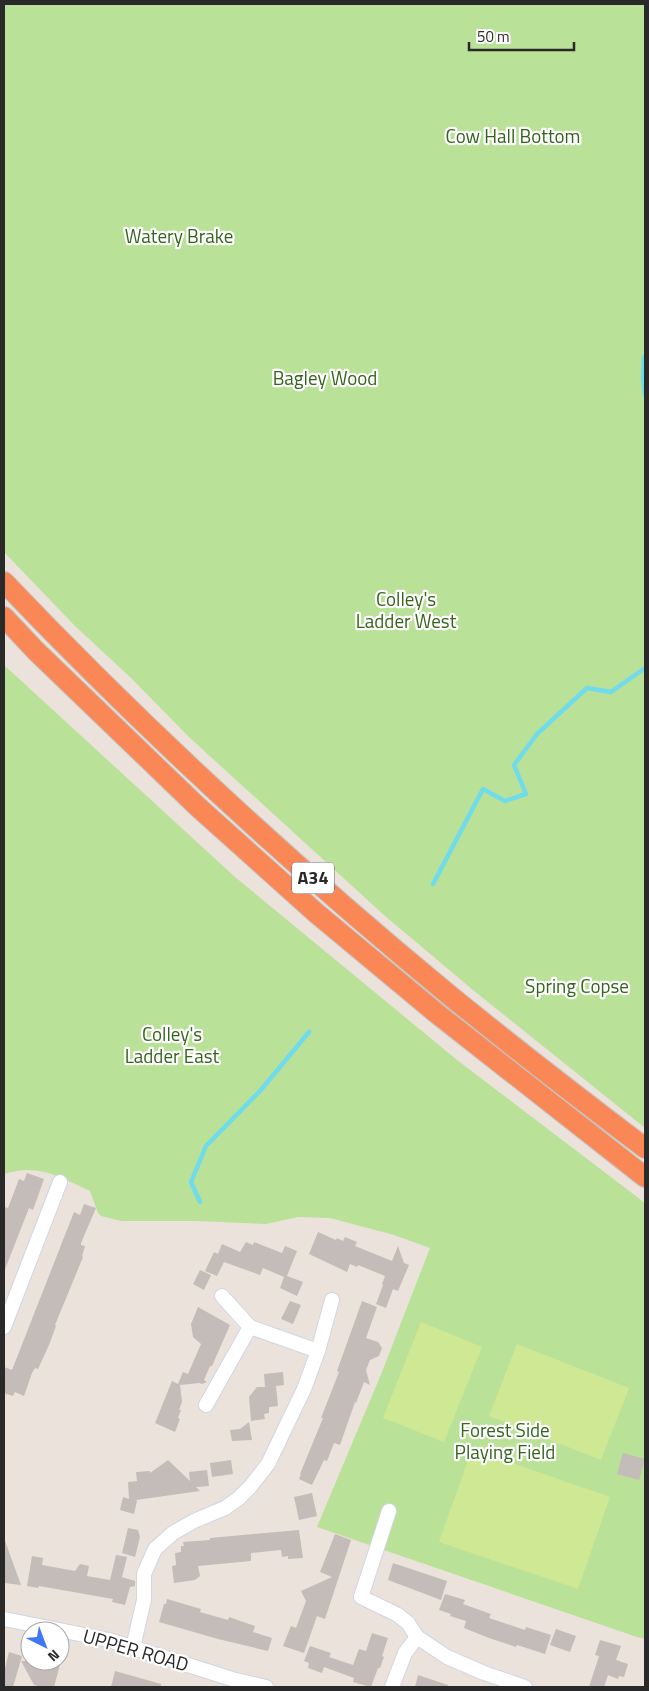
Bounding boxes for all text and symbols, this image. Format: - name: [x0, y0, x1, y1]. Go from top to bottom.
- scale bar: [469, 20, 574, 52]
- text: 50 m: [477, 25, 510, 48]
- park label: Cow Hall Bottom: [446, 121, 580, 150]
- park label: Watery Brake: [125, 221, 233, 250]
- park label: Bagley Wood: [273, 363, 377, 392]
- park label: Colley's Ladder West: [356, 584, 457, 635]
- road number: A34: [292, 862, 334, 894]
- park label: Spring Copse: [525, 971, 629, 1000]
- park label: Colley's Ladder East: [125, 1019, 220, 1070]
- park label: Forest Side Playing Field: [455, 1415, 555, 1466]
- north arrow: [20, 1621, 70, 1671]
- street label: UPPER ROAD: [80, 1621, 192, 1678]
- text: N: [43, 1645, 65, 1667]

